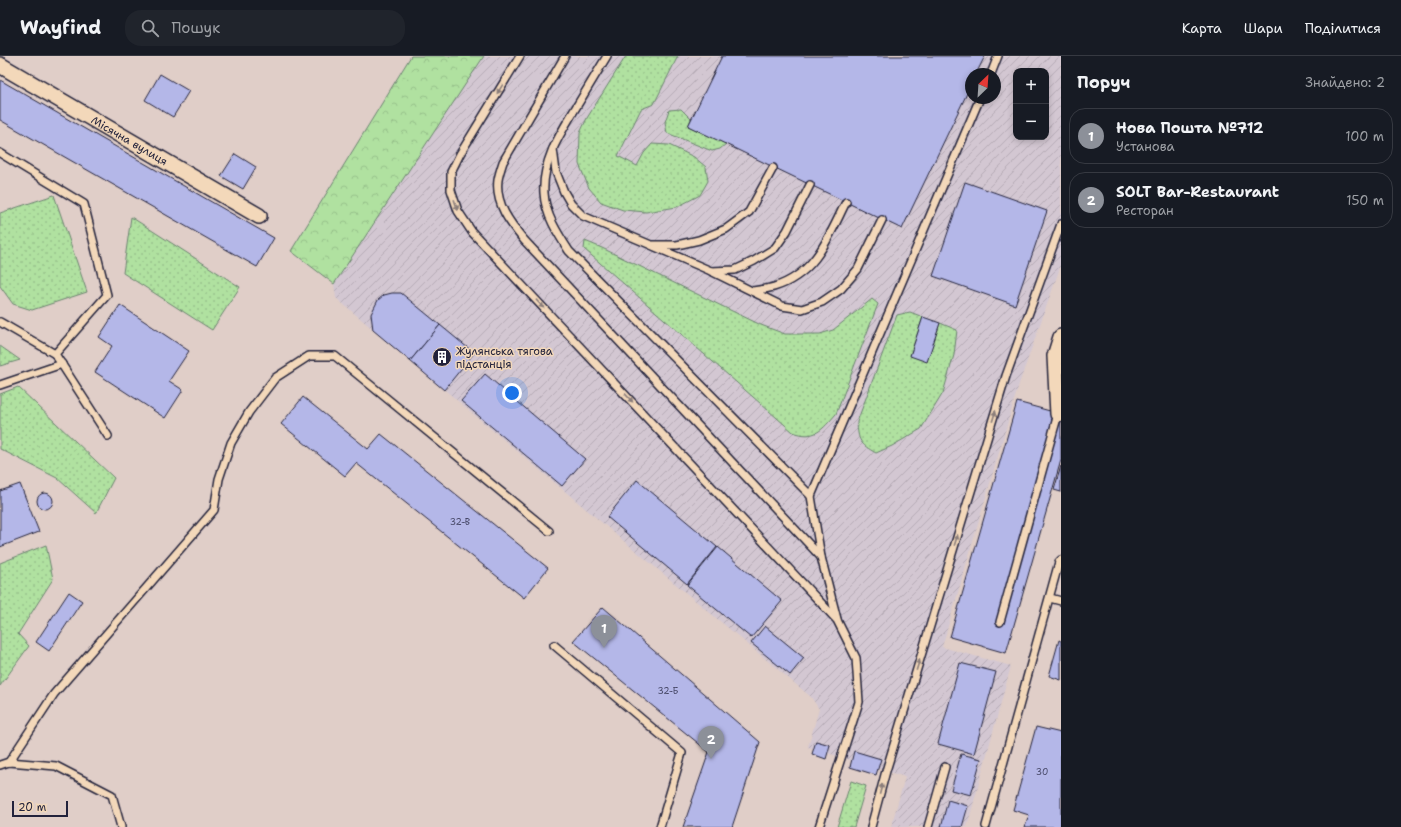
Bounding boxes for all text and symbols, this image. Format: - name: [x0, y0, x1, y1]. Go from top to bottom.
- search box: [125, 10, 405, 46]
- text: Wayfind: [20, 15, 101, 40]
- icon: search: [139, 17, 161, 39]
- text: Пошук: [171, 18, 220, 38]
- text: Карта: [1182, 19, 1222, 37]
- text: Шари: [1244, 19, 1283, 37]
- text: Поділитися: [1305, 19, 1381, 37]
- north arrow: [965, 68, 1001, 104]
- map controls: [1013, 68, 1049, 140]
- button: +: [1013, 68, 1049, 104]
- text: Поруч: [1077, 71, 1130, 93]
- text: Знайдено: 2: [1305, 74, 1385, 91]
- one-way arrow: [496, 83, 503, 95]
- button: −: [1013, 104, 1049, 140]
- street label: Місячна вулиця: [88, 113, 170, 169]
- text: Нова Пошта №712: [1116, 118, 1263, 138]
- text: 1: [1088, 128, 1094, 145]
- text: 100 m: [1345, 128, 1384, 145]
- text: Установа: [1116, 138, 1175, 155]
- text: SOLT Bar-Restaurant: [1116, 182, 1279, 202]
- text: 2: [1086, 192, 1096, 209]
- text: 150 m: [1346, 192, 1384, 209]
- one-way arrow: [453, 200, 459, 212]
- text: Ресторан: [1116, 202, 1174, 219]
- one-way arrow: [535, 299, 545, 309]
- place label: Жулянська тягова підстанція: [456, 344, 553, 372]
- building icon: Жулянська тягова підстанція: [431, 346, 453, 368]
- your location: [502, 383, 522, 403]
- one-way arrow: [624, 394, 633, 403]
- one-way arrow: [991, 410, 997, 422]
- house number: 32-В: [450, 516, 470, 528]
- one-way arrow: [953, 534, 959, 546]
- pin: 1: [591, 615, 617, 648]
- one-way arrow: [915, 659, 921, 671]
- house number: 32-Б: [658, 685, 678, 697]
- pin: 2: [698, 726, 724, 759]
- house number: 30: [1036, 766, 1048, 778]
- one-way arrow: [878, 783, 884, 795]
- scale bar: [12, 799, 68, 818]
- text: 20 m: [18, 800, 46, 815]

